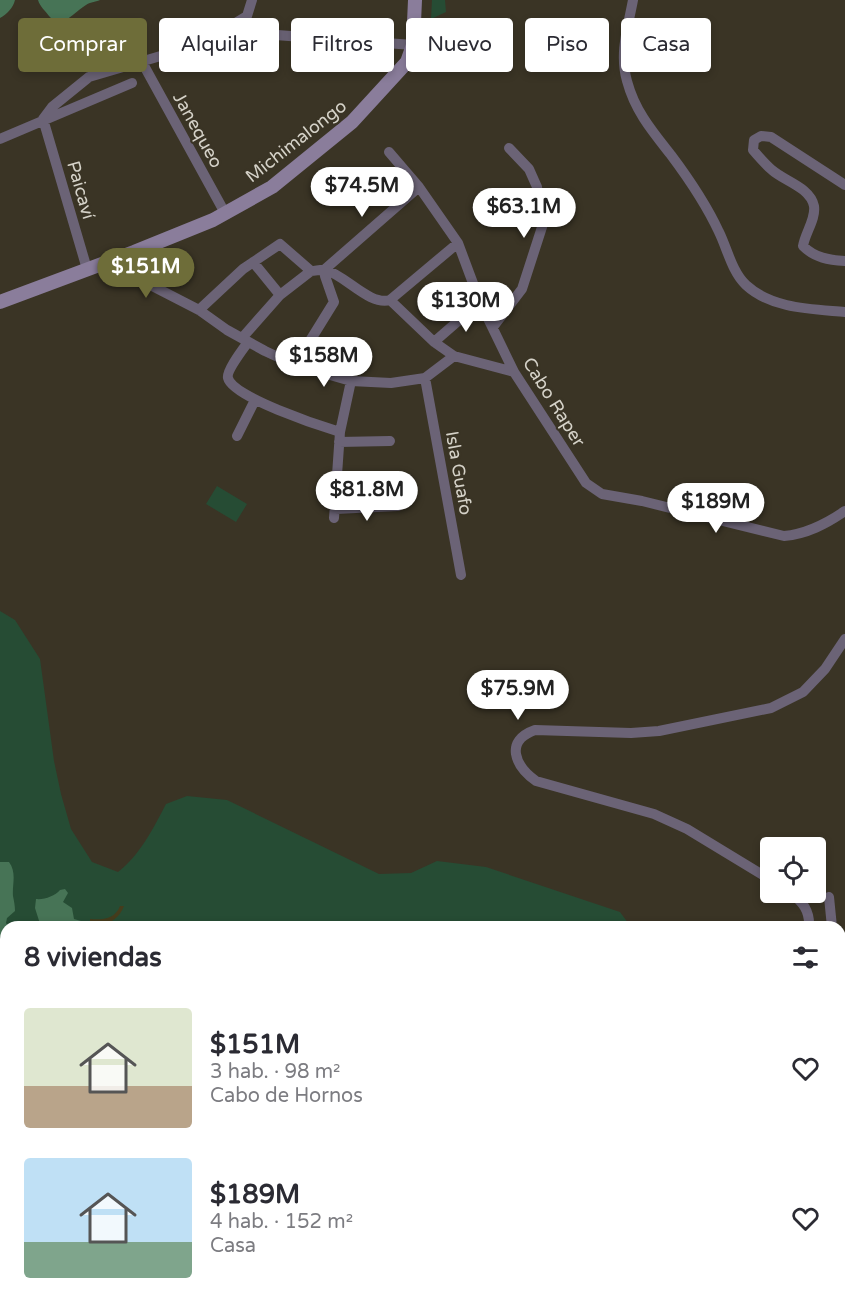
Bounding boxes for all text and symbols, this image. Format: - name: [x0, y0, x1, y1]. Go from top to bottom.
- chip: Comprar: [18, 18, 147, 72]
- chip: Alquilar: [159, 18, 279, 72]
- chip: Filtros: [291, 18, 394, 72]
- chip: Nuevo: [406, 18, 513, 72]
- chip: Piso: [525, 18, 609, 72]
- chip: Casa: [621, 18, 711, 72]
- street label: Janequeo: [168, 88, 228, 172]
- street label: Michimalongo: [241, 95, 351, 187]
- street label: Paicaví: [62, 158, 100, 222]
- pin: $74.5M: [313, 167, 411, 218]
- text: $74.5M: [325, 174, 399, 198]
- pin: $63.1M: [475, 188, 573, 239]
- text: $63.1M: [487, 195, 561, 219]
- pin: $151M: [104, 248, 188, 299]
- text: $151M: [111, 255, 181, 279]
- pin: $130M: [424, 282, 508, 333]
- text: $130M: [431, 289, 501, 313]
- pin: $158M: [282, 337, 366, 388]
- text: $158M: [289, 344, 359, 368]
- street label: Cabo Raper: [518, 353, 590, 451]
- street label: Isla Guafo: [441, 429, 477, 517]
- pin: $81.8M: [318, 471, 416, 522]
- text: $81.8M: [330, 478, 404, 502]
- pin: $189M: [674, 483, 758, 534]
- text: $189M: [681, 490, 751, 514]
- pin: $75.9M: [469, 670, 567, 721]
- text: $75.9M: [481, 677, 555, 701]
- map controls: [760, 837, 826, 903]
- button: locate: [760, 837, 826, 903]
- icon: filters: [789, 941, 822, 974]
- text: 8 viviendas: [24, 942, 162, 973]
- text: $151M: [210, 1029, 300, 1060]
- icon: home: [72, 1032, 144, 1104]
- icon: heart: [789, 1052, 822, 1085]
- text: 3 hab. · 98 m²: [210, 1060, 340, 1084]
- text: Cabo de Hornos: [210, 1084, 363, 1108]
- text: $189M: [210, 1179, 300, 1210]
- icon: home: [72, 1182, 144, 1254]
- icon: heart: [789, 1202, 822, 1235]
- text: 4 hab. · 152 m²: [210, 1210, 353, 1234]
- text: Casa: [210, 1234, 256, 1258]

